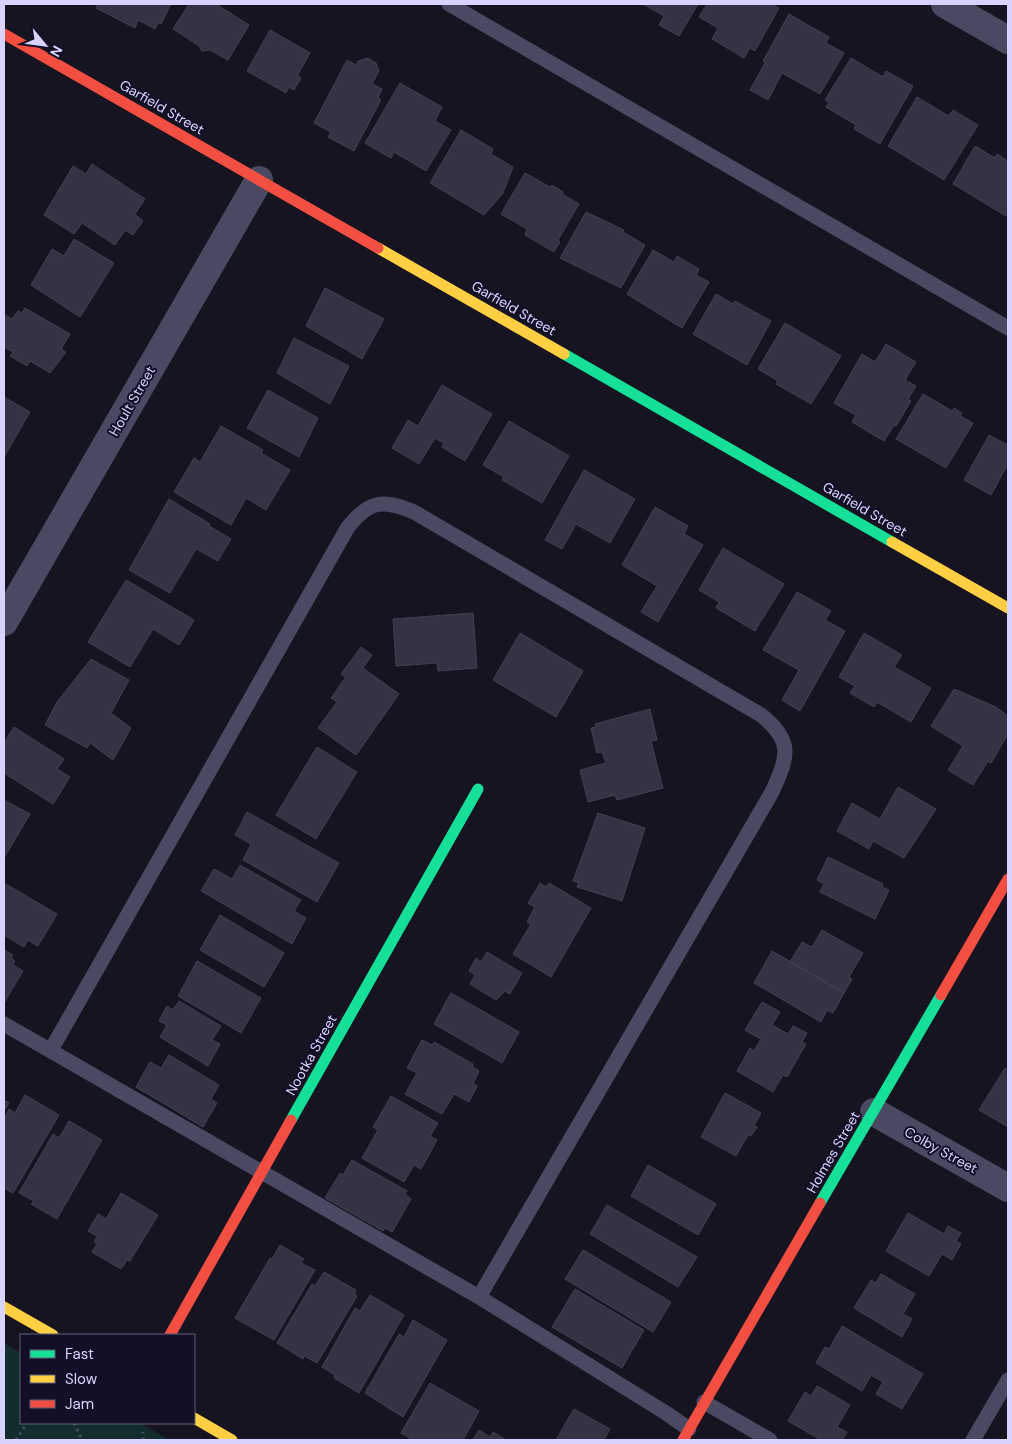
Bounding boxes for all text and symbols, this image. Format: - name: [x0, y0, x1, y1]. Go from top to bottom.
- north arrow: [20, 20, 70, 70]
- text: N: [46, 42, 67, 60]
- street label: Garfield Street: [117, 76, 207, 138]
- street label: Garfield Street: [469, 277, 559, 339]
- street label: Hoult Street: [105, 363, 159, 439]
- street label: Garfield Street: [820, 478, 910, 540]
- street label: Nootka Street: [281, 1011, 341, 1099]
- street label: Holmes Street: [802, 1108, 864, 1196]
- street label: Colby Street: [901, 1123, 981, 1177]
- legend: [20, 1334, 195, 1424]
- text: Fast: [65, 1344, 94, 1364]
- text: Slow: [65, 1369, 98, 1389]
- text: Jam: [65, 1394, 94, 1414]

